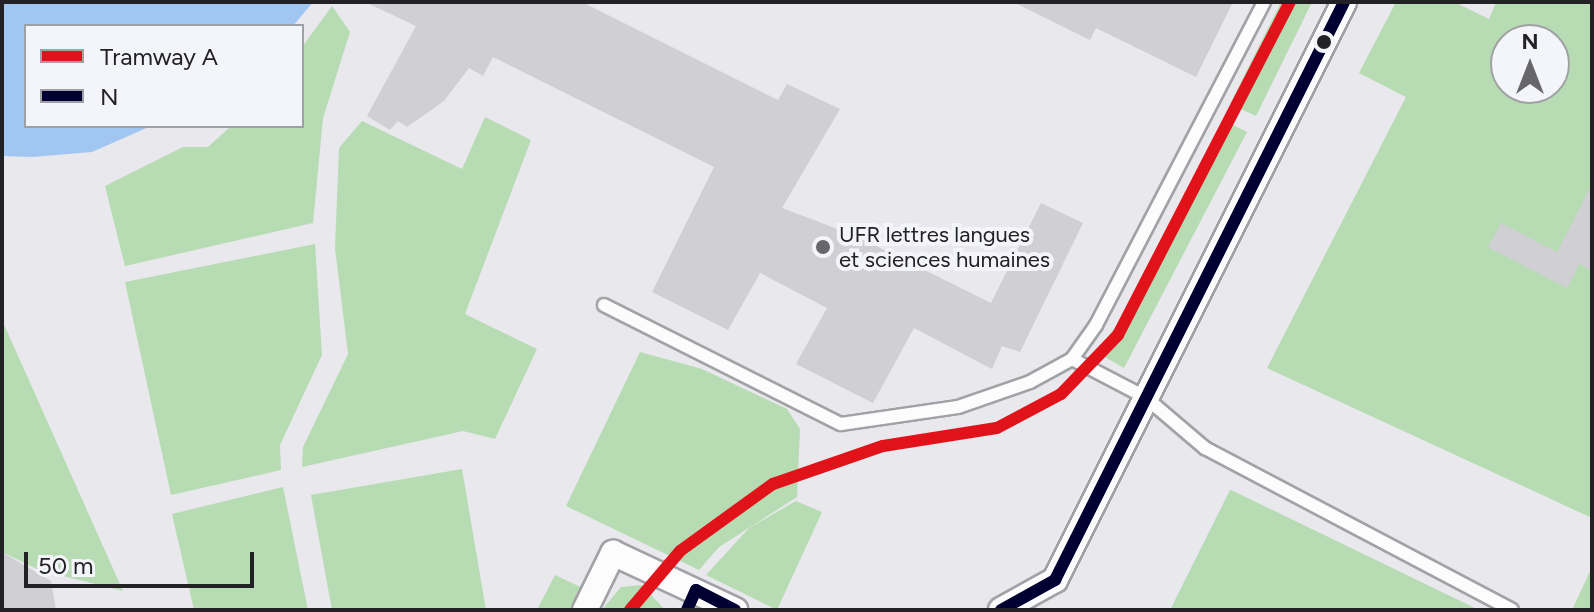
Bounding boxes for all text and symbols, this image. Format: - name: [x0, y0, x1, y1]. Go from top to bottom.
- legend: [24, 24, 304, 128]
- north arrow: [1490, 24, 1570, 104]
- text: N: [1521, 28, 1539, 55]
- unlabelled marker: [1316, 34, 1332, 50]
- text: Tramway A: [100, 42, 218, 71]
- text: N: [100, 82, 119, 111]
- place label: UFR lettres langues et sciences humaines: [839, 221, 1050, 272]
- marker: UFR lettres langues et sciences humaines: [814, 238, 832, 256]
- scale bar: [28, 536, 258, 586]
- text: 50 m: [38, 551, 94, 580]

